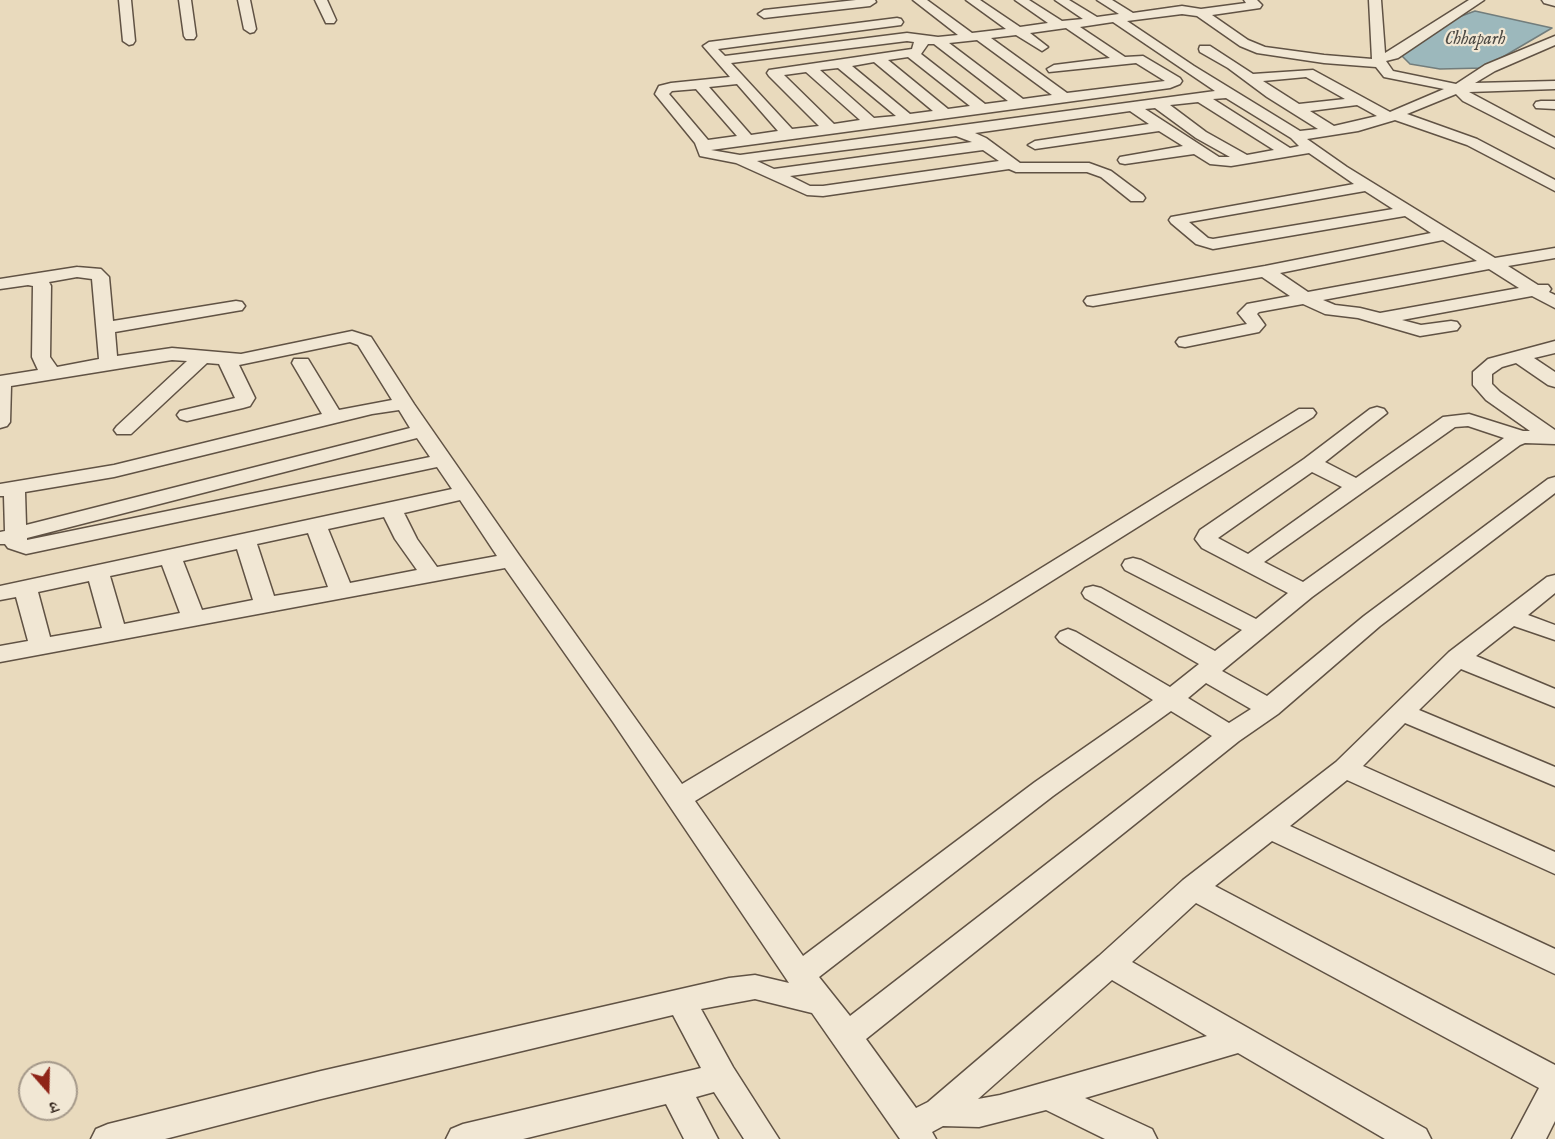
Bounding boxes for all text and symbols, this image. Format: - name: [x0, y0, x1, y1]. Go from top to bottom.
- water label: Chhaparh: [1444, 29, 1506, 51]
- north arrow: [18, 1061, 78, 1121]
- text: उ: [46, 1095, 61, 1117]

